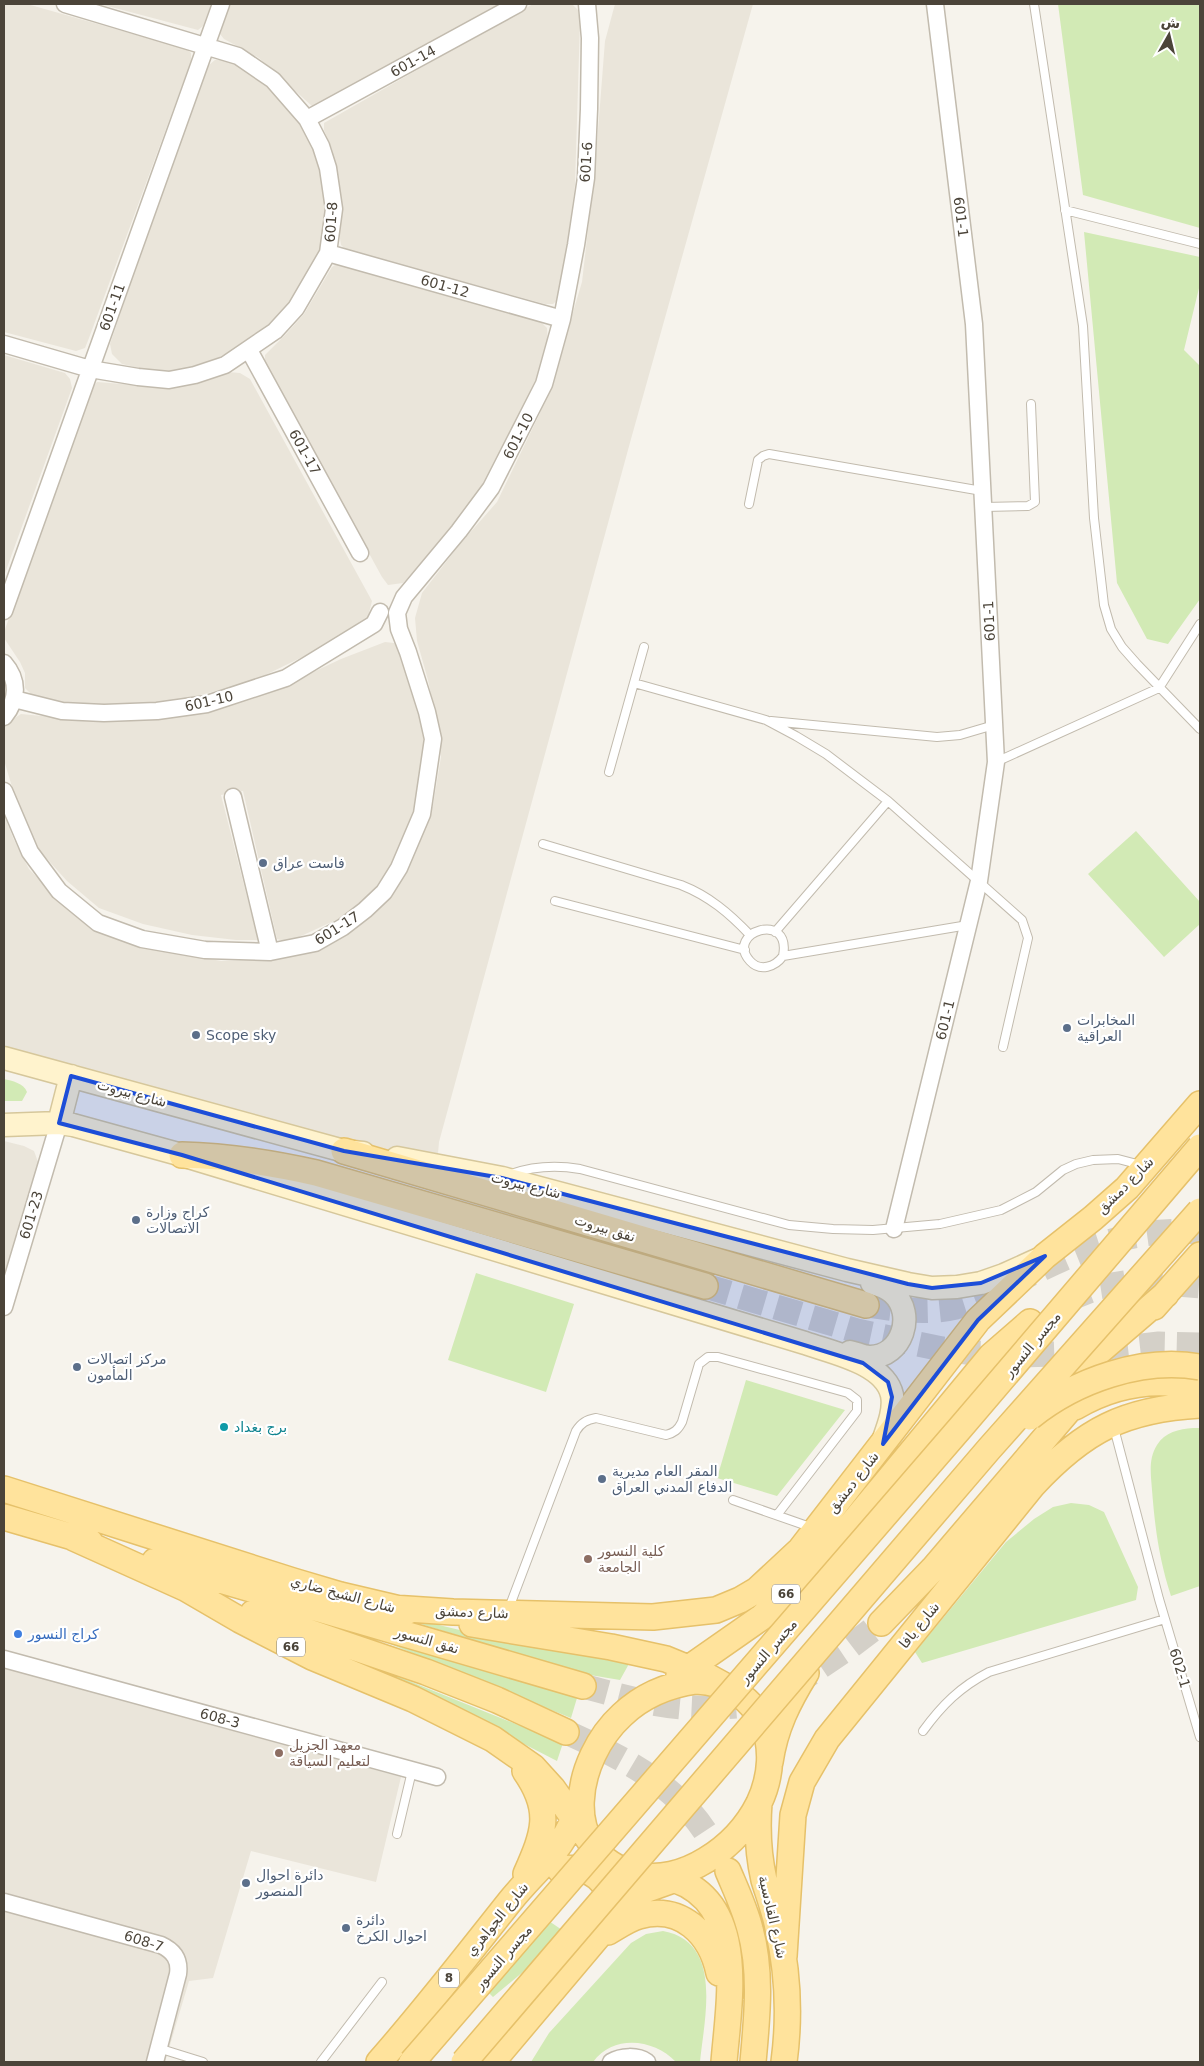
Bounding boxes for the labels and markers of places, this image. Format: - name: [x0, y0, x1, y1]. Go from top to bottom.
- place label: فاست عراق: [273, 855, 345, 872]
- marker: فاست عراق: [257, 857, 269, 869]
- place label: المخابرات العراقية: [1077, 1012, 1135, 1045]
- marker: المخابرات العراقية: [1061, 1022, 1073, 1034]
- place label: Scope sky: [206, 1027, 276, 1043]
- marker: Scope sky: [190, 1029, 202, 1041]
- place label: كراج وزارة الاتصالات: [146, 1204, 210, 1236]
- marker: كراج وزارة الاتصالات: [130, 1214, 142, 1226]
- place label: مركز اتصالات المأمون: [87, 1351, 166, 1384]
- marker: مركز اتصالات المأمون: [71, 1361, 83, 1373]
- place label: برج بغداد: [234, 1419, 287, 1436]
- marker: برج بغداد: [218, 1421, 230, 1433]
- place label: المقر العام مديرية الدفاع المدني العراق: [612, 1463, 732, 1496]
- marker: المقر العام مديرية الدفاع المدني العراق: [596, 1473, 608, 1485]
- place label: كلية النسور الجامعة: [597, 1543, 665, 1575]
- marker: كلية النسور الجامعة: [582, 1553, 594, 1565]
- place label: كراج النسور: [27, 1626, 99, 1643]
- marker: كراج النسور: [12, 1628, 24, 1640]
- place label: معهد الجزيل لتعليم السياقة: [289, 1737, 370, 1770]
- marker: معهد الجزيل لتعليم السياقة: [273, 1747, 285, 1759]
- place label: دائرة احوال المنصور: [255, 1867, 323, 1900]
- marker: دائرة احوال المنصور: [240, 1877, 252, 1889]
- place label: دائرة احوال الكرخ: [356, 1912, 427, 1945]
- marker: دائرة احوال الكرخ: [340, 1922, 352, 1934]

